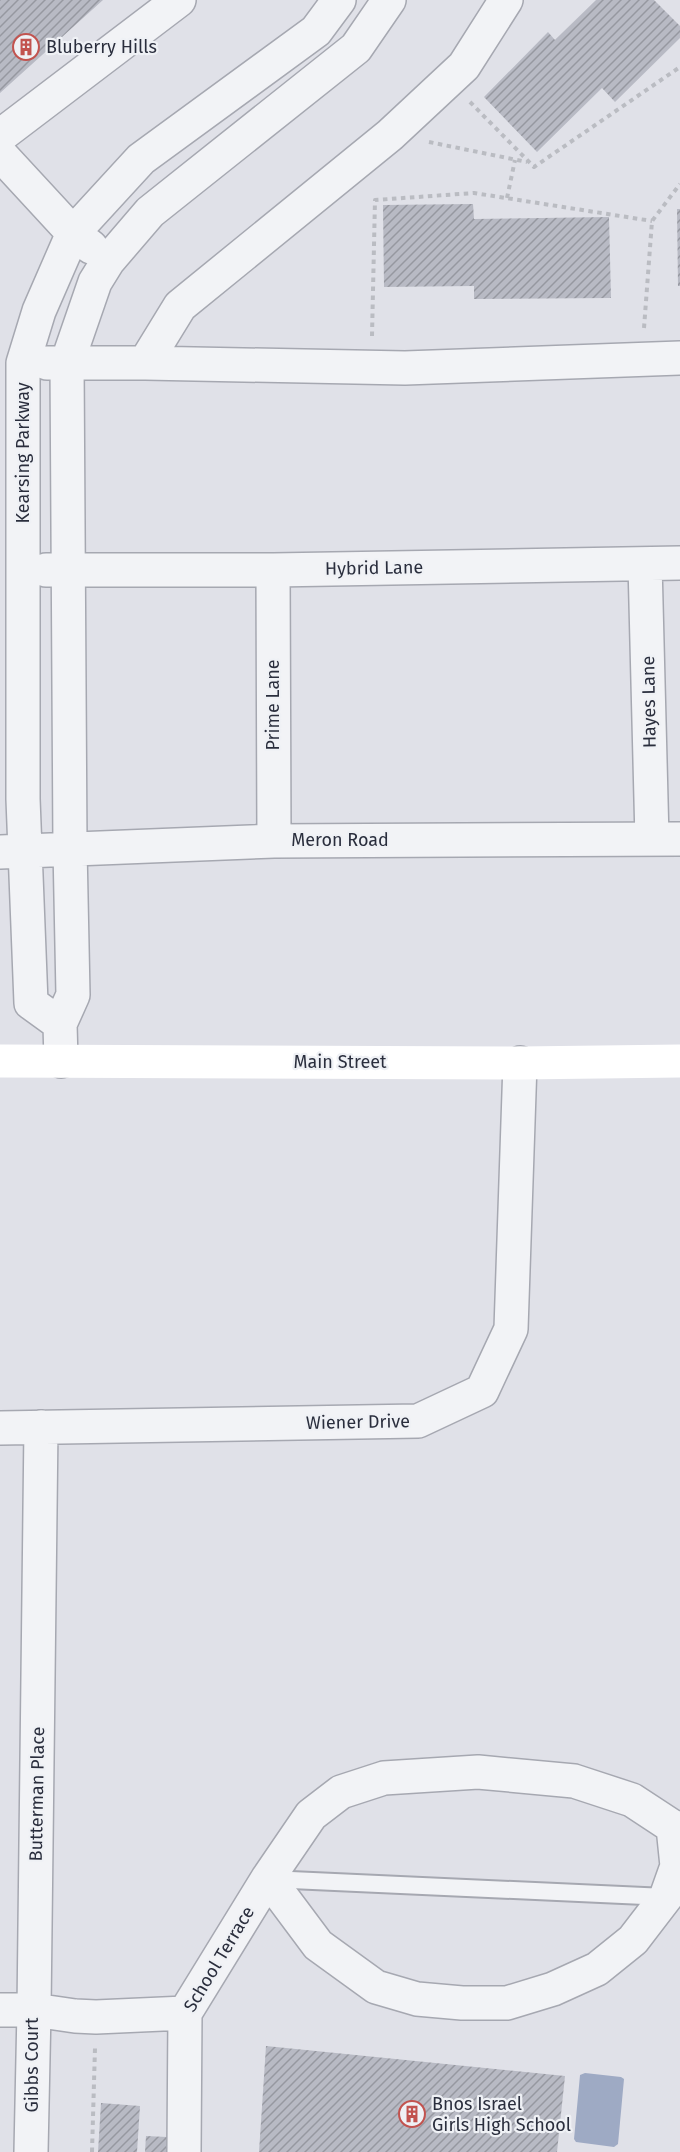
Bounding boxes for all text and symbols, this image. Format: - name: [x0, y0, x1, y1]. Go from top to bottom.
- building icon: Bluberry Hills: [11, 32, 41, 62]
- place label: Bluberry Hills: [46, 36, 157, 58]
- street label: Kearsing Parkway: [12, 382, 34, 524]
- street label: Hybrid Lane: [325, 556, 423, 580]
- street label: Hayes Lane: [637, 656, 661, 748]
- street label: Prime Lane: [262, 659, 284, 751]
- street label: Meron Road: [291, 829, 389, 851]
- street label: Main Street: [293, 1051, 387, 1073]
- street label: Wiener Drive: [306, 1410, 410, 1434]
- street label: Butterman Place: [25, 1726, 49, 1862]
- street label: School Terrace: [179, 1902, 259, 2016]
- street label: Gibbs Court: [21, 2017, 43, 2113]
- place label: Bnos Israel Girls High School: [432, 2093, 571, 2136]
- building icon: Bnos Israel Girls High School: [397, 2099, 427, 2129]

